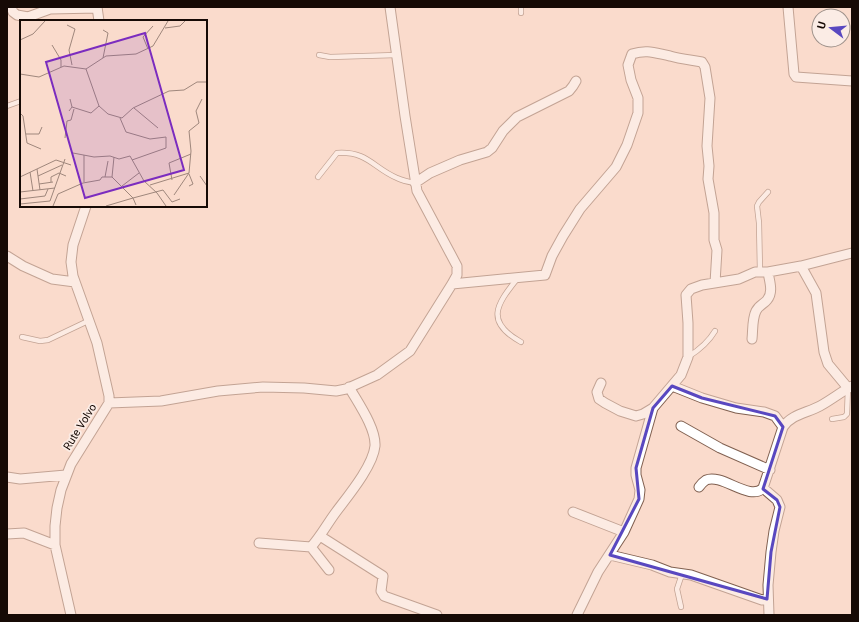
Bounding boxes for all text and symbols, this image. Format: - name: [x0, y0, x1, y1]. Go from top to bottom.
- north arrow: [811, 8, 851, 48]
- inset map: [20, 20, 207, 207]
- text: U: [815, 20, 829, 31]
- street label: Rute Volvo: [61, 401, 99, 453]

